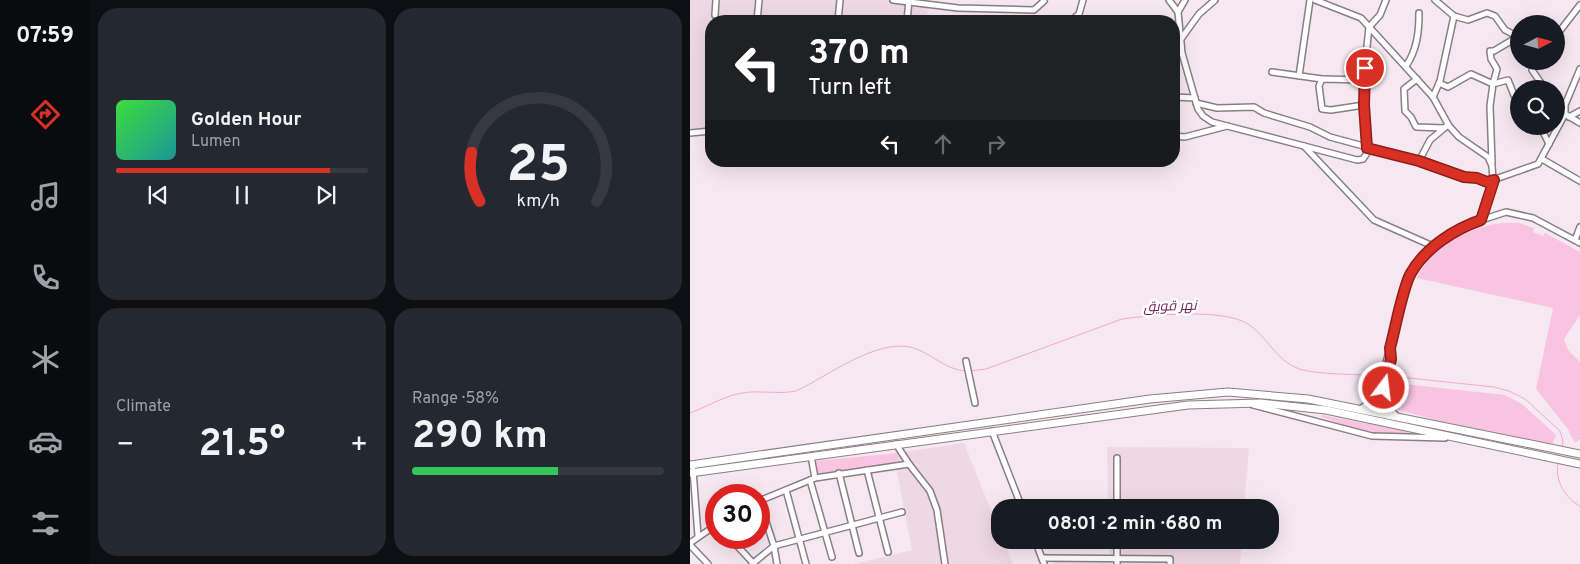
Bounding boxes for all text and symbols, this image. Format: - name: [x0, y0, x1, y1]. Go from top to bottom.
- north arrow: [1510, 15, 1565, 70]
- map controls: [1510, 15, 1565, 135]
- text: 07:59: [16, 23, 74, 50]
- text: 370 m: [808, 32, 910, 76]
- icon: left: [725, 35, 790, 100]
- pin: [1344, 47, 1386, 89]
- icon: arrive: [1351, 54, 1379, 82]
- text: Turn left: [808, 75, 891, 102]
- button: search: [1510, 80, 1565, 135]
- icon: directions: [28, 97, 63, 132]
- text: Golden Hour: [191, 108, 302, 132]
- icon: left: [876, 130, 904, 158]
- icon: ahead: [929, 130, 957, 158]
- icon: right: [982, 130, 1010, 158]
- text: Lumen: [191, 132, 241, 152]
- text: 25: [506, 134, 570, 200]
- icon: music: [28, 179, 63, 214]
- icon: previous: [144, 181, 172, 209]
- icon: pause: [228, 181, 256, 209]
- icon: next: [312, 181, 340, 209]
- text: km/h: [516, 190, 560, 213]
- icon: phone: [28, 260, 63, 295]
- water label: نهر قويق: [1143, 298, 1198, 316]
- icon: climate: [28, 342, 63, 377]
- position arrow: [1357, 361, 1409, 413]
- text: Range · 58%: [412, 389, 499, 409]
- text: Climate: [116, 397, 171, 417]
- text: 290 km: [412, 413, 548, 462]
- text: 21.5°: [199, 421, 285, 470]
- icon: car: [28, 424, 63, 459]
- text: −: [116, 428, 134, 464]
- text: +: [350, 428, 368, 464]
- speed limit sign: 30: [705, 484, 770, 549]
- icon: filters: [28, 506, 63, 541]
- text: 08:01 · 2 min · 680 m: [1047, 512, 1223, 536]

